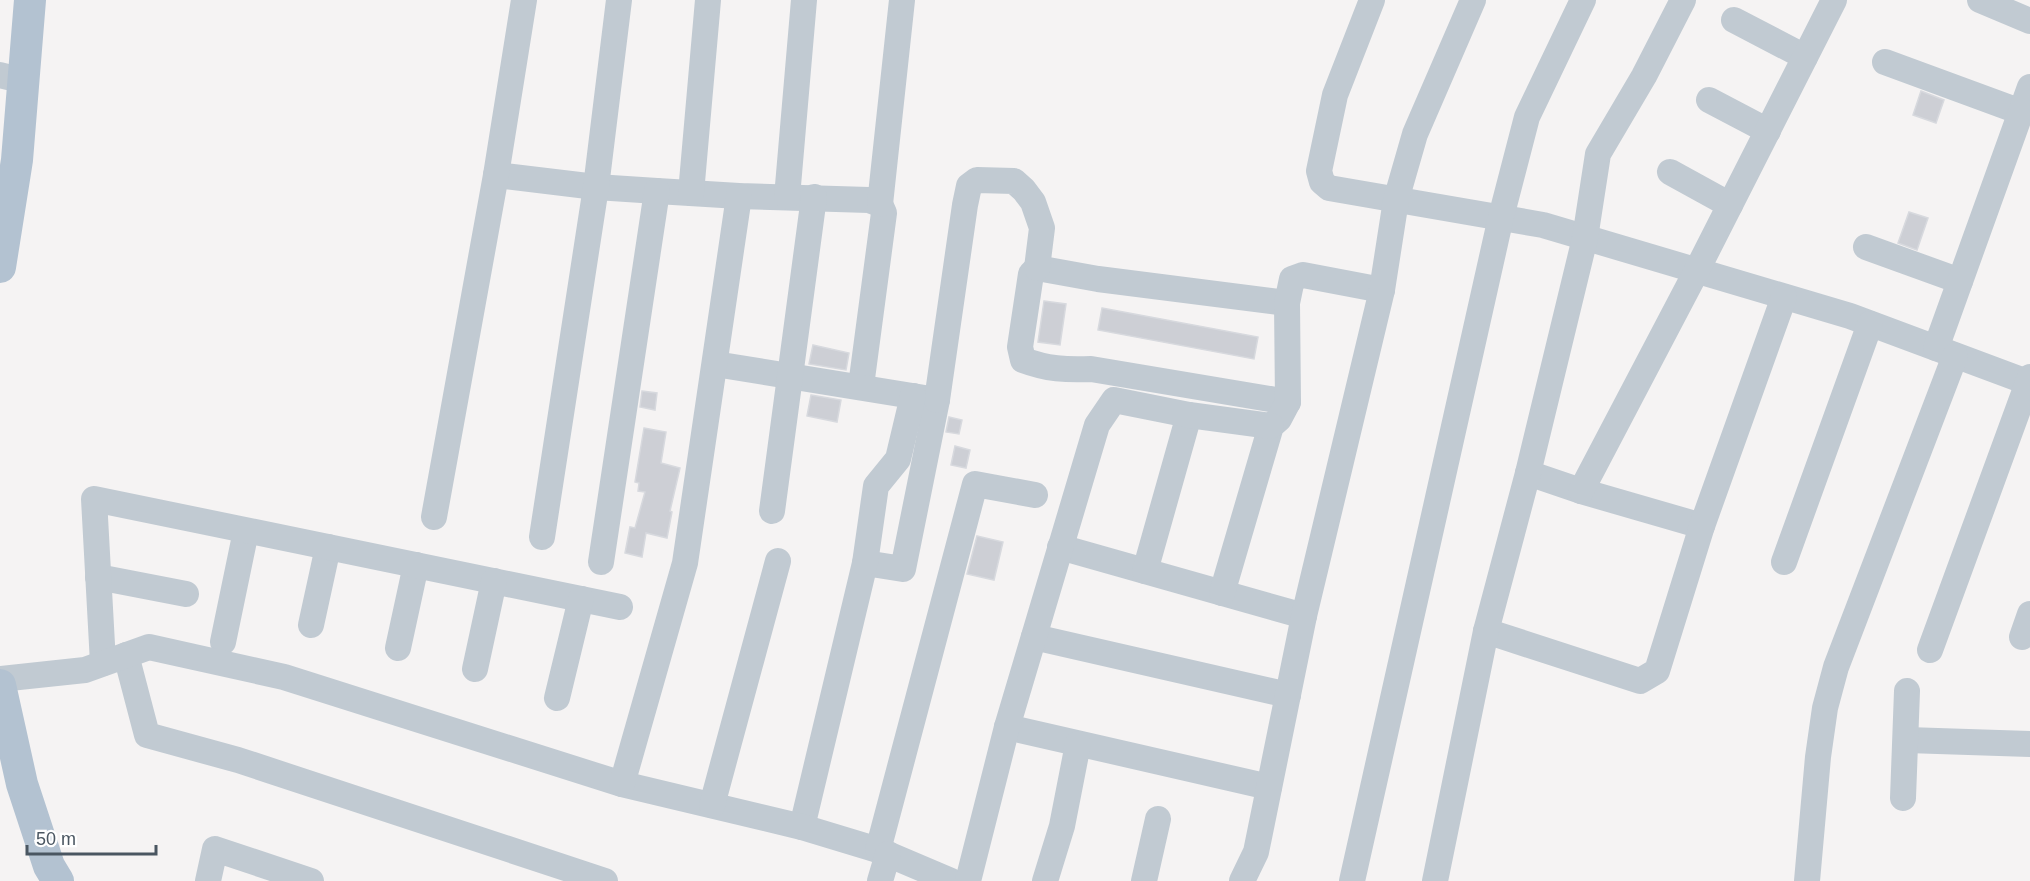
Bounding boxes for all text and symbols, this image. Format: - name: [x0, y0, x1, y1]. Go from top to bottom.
- scale bar: [27, 818, 156, 856]
- text: 50 m: [36, 829, 76, 849]

